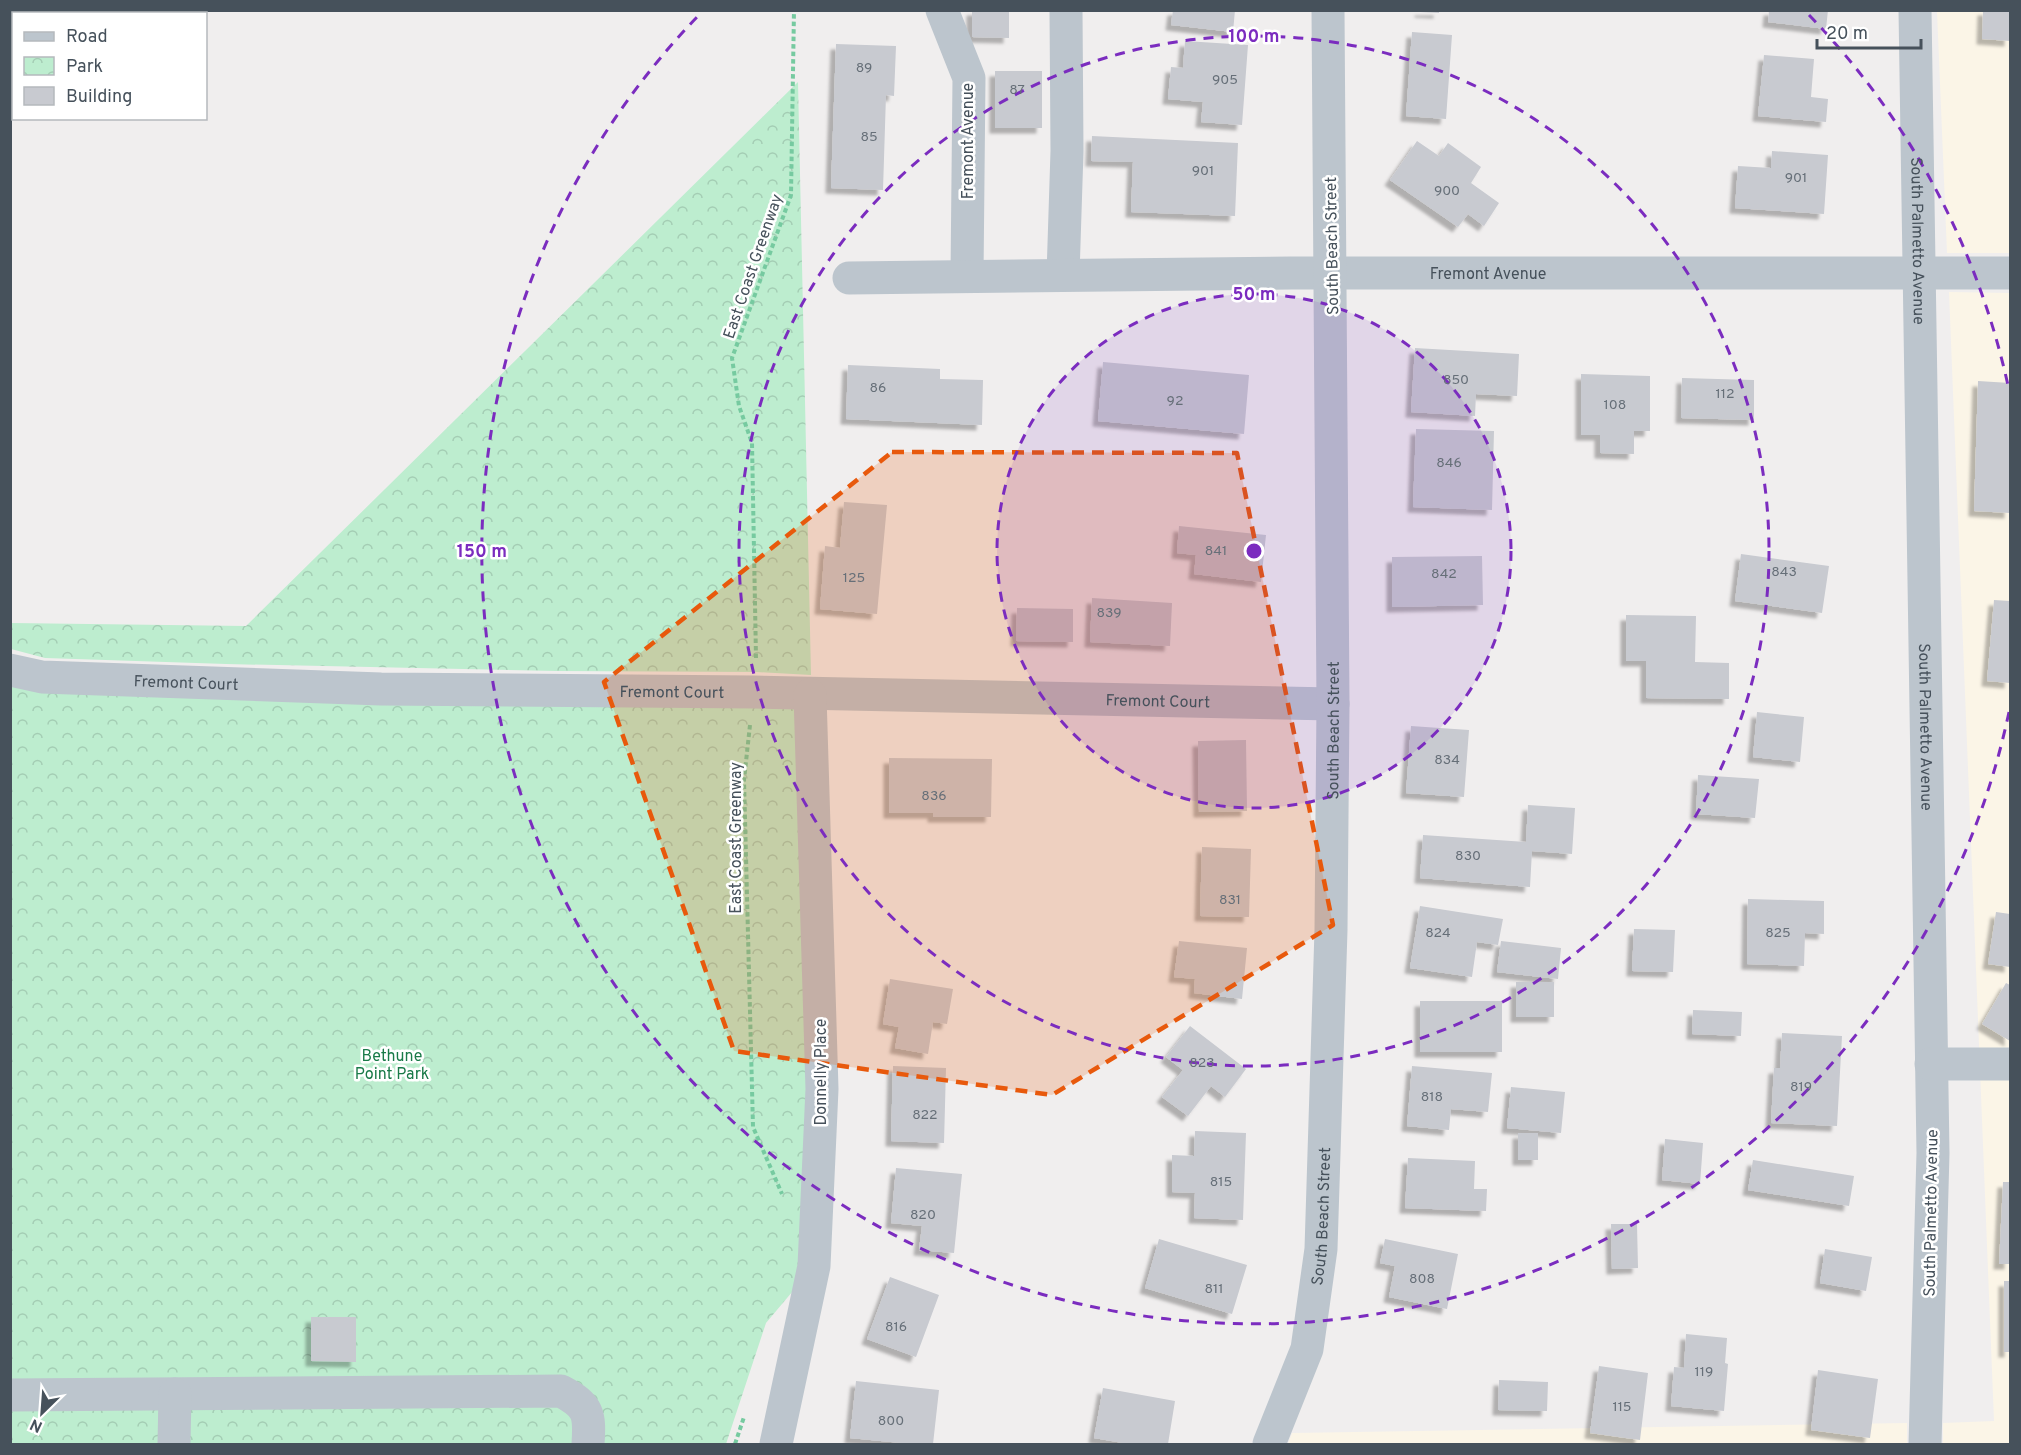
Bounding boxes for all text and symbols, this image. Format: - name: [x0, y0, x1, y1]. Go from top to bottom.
- legend: [12, 12, 207, 120]
- scale bar: [1817, 12, 1920, 50]
- text: 20 m: [1826, 23, 1868, 46]
- text: Road: [66, 26, 108, 49]
- text: 100 m: [1228, 26, 1280, 49]
- text: Park: [66, 56, 103, 79]
- house number: 89: [856, 60, 872, 77]
- house number: 905: [1212, 72, 1238, 89]
- house number: 87: [1009, 82, 1025, 99]
- street label: Fremont Avenue: [959, 83, 979, 199]
- text: Building: [66, 86, 132, 109]
- house number: 85: [860, 129, 878, 146]
- street label: South Palmetto Avenue: [1905, 157, 1928, 325]
- house number: 901: [1192, 163, 1214, 180]
- house number: 901: [1785, 170, 1807, 187]
- street label: South Beach Street: [1322, 177, 1344, 315]
- house number: 900: [1434, 183, 1460, 200]
- street label: East Coast Greenway: [720, 192, 788, 342]
- street label: Fremont Avenue: [1430, 265, 1546, 285]
- text: 50 m: [1232, 284, 1276, 307]
- house number: 850: [1443, 372, 1469, 389]
- house number: 86: [870, 380, 886, 397]
- house number: 112: [1715, 386, 1735, 403]
- house number: 92: [1167, 393, 1183, 410]
- house number: 108: [1604, 397, 1626, 414]
- house number: 846: [1436, 455, 1462, 472]
- text: 150 m: [457, 541, 507, 564]
- centre of rings: [1244, 541, 1264, 561]
- house number: 841: [1205, 543, 1227, 560]
- house number: 843: [1771, 564, 1797, 581]
- house number: 842: [1431, 566, 1457, 583]
- house number: 125: [843, 570, 865, 587]
- house number: 839: [1096, 605, 1122, 622]
- street label: South Palmetto Avenue: [1913, 643, 1936, 811]
- street label: South Beach Street: [1324, 661, 1345, 800]
- street label: Fremont Court: [133, 672, 239, 696]
- street label: Fremont Court: [620, 683, 724, 704]
- street label: Fremont Court: [1105, 691, 1210, 713]
- house number: 834: [1434, 752, 1460, 769]
- street label: East Coast Greenway: [727, 762, 747, 914]
- house number: 836: [921, 788, 947, 805]
- house number: 830: [1455, 848, 1481, 865]
- house number: 831: [1219, 892, 1241, 909]
- house number: 824: [1425, 925, 1451, 942]
- house number: 825: [1765, 925, 1791, 942]
- street label: Donnelly Place: [812, 1019, 832, 1125]
- park label: Bethune Point Park: [355, 1047, 429, 1085]
- house number: 823: [1189, 1055, 1215, 1072]
- house number: 819: [1790, 1079, 1812, 1096]
- house number: 818: [1421, 1089, 1443, 1106]
- house number: 822: [912, 1107, 938, 1124]
- street label: South Palmetto Avenue: [1921, 1129, 1943, 1297]
- street label: South Beach Street: [1308, 1147, 1336, 1287]
- house number: 815: [1210, 1174, 1232, 1191]
- house number: 820: [910, 1207, 936, 1224]
- house number: 808: [1409, 1271, 1435, 1288]
- house number: 811: [1205, 1281, 1223, 1298]
- house number: 816: [885, 1319, 907, 1336]
- house number: 119: [1695, 1364, 1713, 1381]
- north arrow: [12, 1383, 72, 1443]
- house number: 115: [1612, 1399, 1632, 1416]
- text: N: [27, 1413, 46, 1436]
- house number: 800: [878, 1413, 904, 1430]

